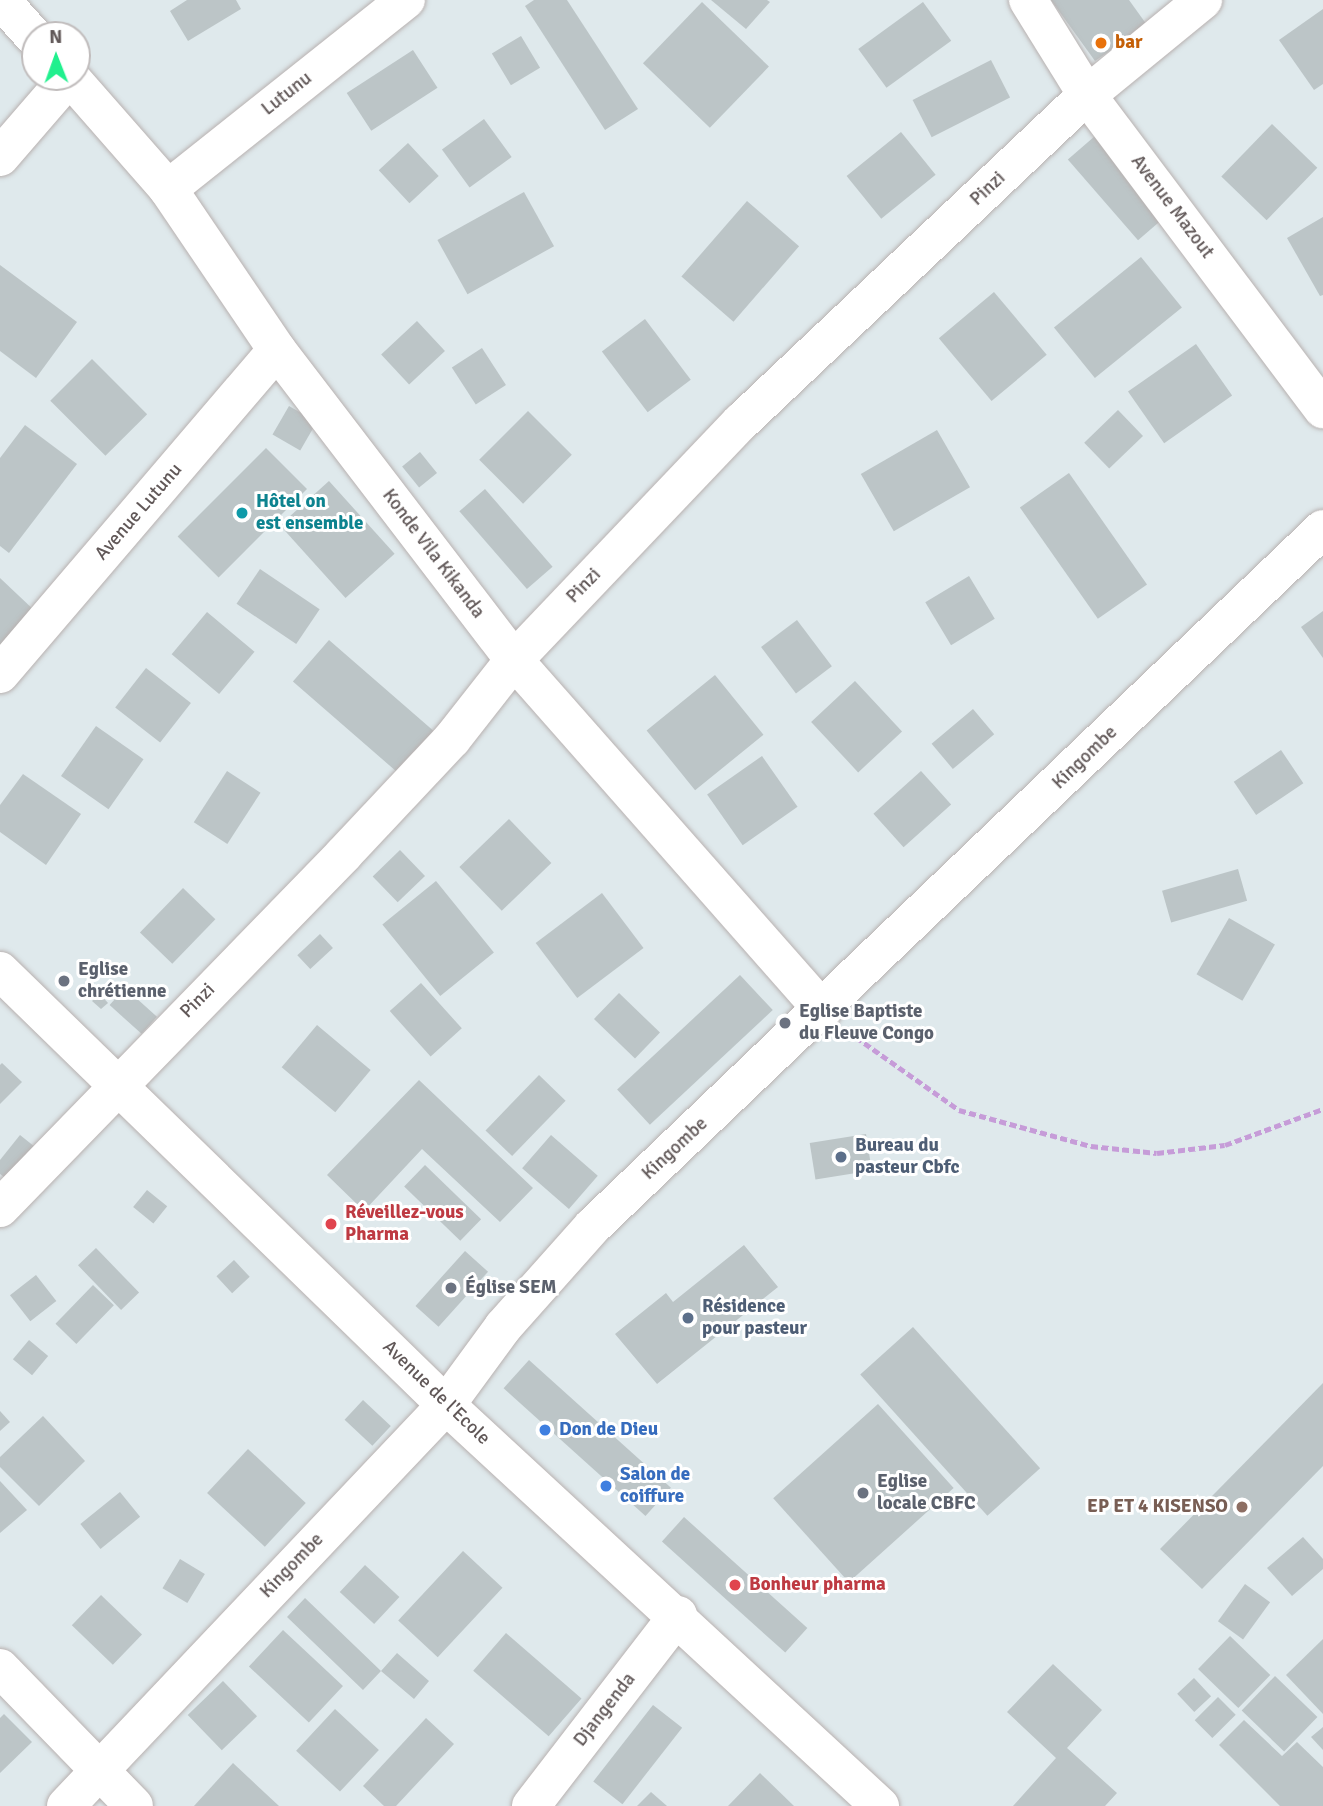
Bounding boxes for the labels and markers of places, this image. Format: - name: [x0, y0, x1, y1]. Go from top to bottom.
- place label: bar: [1115, 32, 1142, 54]
- marker: bar: [1093, 35, 1109, 51]
- place label: Hôtel on est ensemble: [256, 491, 364, 535]
- marker: Hôtel on est ensemble: [234, 505, 250, 521]
- place label: Eglise chrétienne: [78, 959, 166, 1003]
- marker: Eglise chrétienne: [56, 973, 72, 989]
- place label: Eglise Baptiste du Fleuve Congo: [799, 1001, 934, 1045]
- marker: Eglise Baptiste du Fleuve Congo: [777, 1015, 793, 1031]
- place label: Bureau du pasteur Cbfc: [855, 1135, 959, 1179]
- marker: Bureau du pasteur Cbfc: [833, 1149, 849, 1165]
- place label: Réveillez-vous Pharma: [345, 1202, 464, 1246]
- marker: Réveillez-vous Pharma: [323, 1216, 339, 1232]
- place label: Église SEM: [465, 1277, 557, 1299]
- marker: Église SEM: [443, 1280, 459, 1296]
- place label: Résidence pour pasteur: [702, 1296, 807, 1340]
- marker: Résidence pour pasteur: [680, 1310, 696, 1326]
- place label: Don de Dieu: [559, 1419, 658, 1441]
- marker: Don de Dieu: [537, 1422, 553, 1438]
- place label: Salon de coiffure: [620, 1464, 690, 1508]
- place label: Eglise locale CBFC: [877, 1471, 976, 1515]
- marker: Salon de coiffure: [598, 1478, 614, 1494]
- marker: Eglise locale CBFC: [855, 1485, 871, 1501]
- place label: EP ET 4 KISENSO: [1087, 1496, 1228, 1518]
- marker: EP ET 4 KISENSO: [1234, 1499, 1250, 1515]
- place label: Bonheur pharma: [749, 1574, 886, 1596]
- marker: Bonheur pharma: [727, 1577, 743, 1593]

